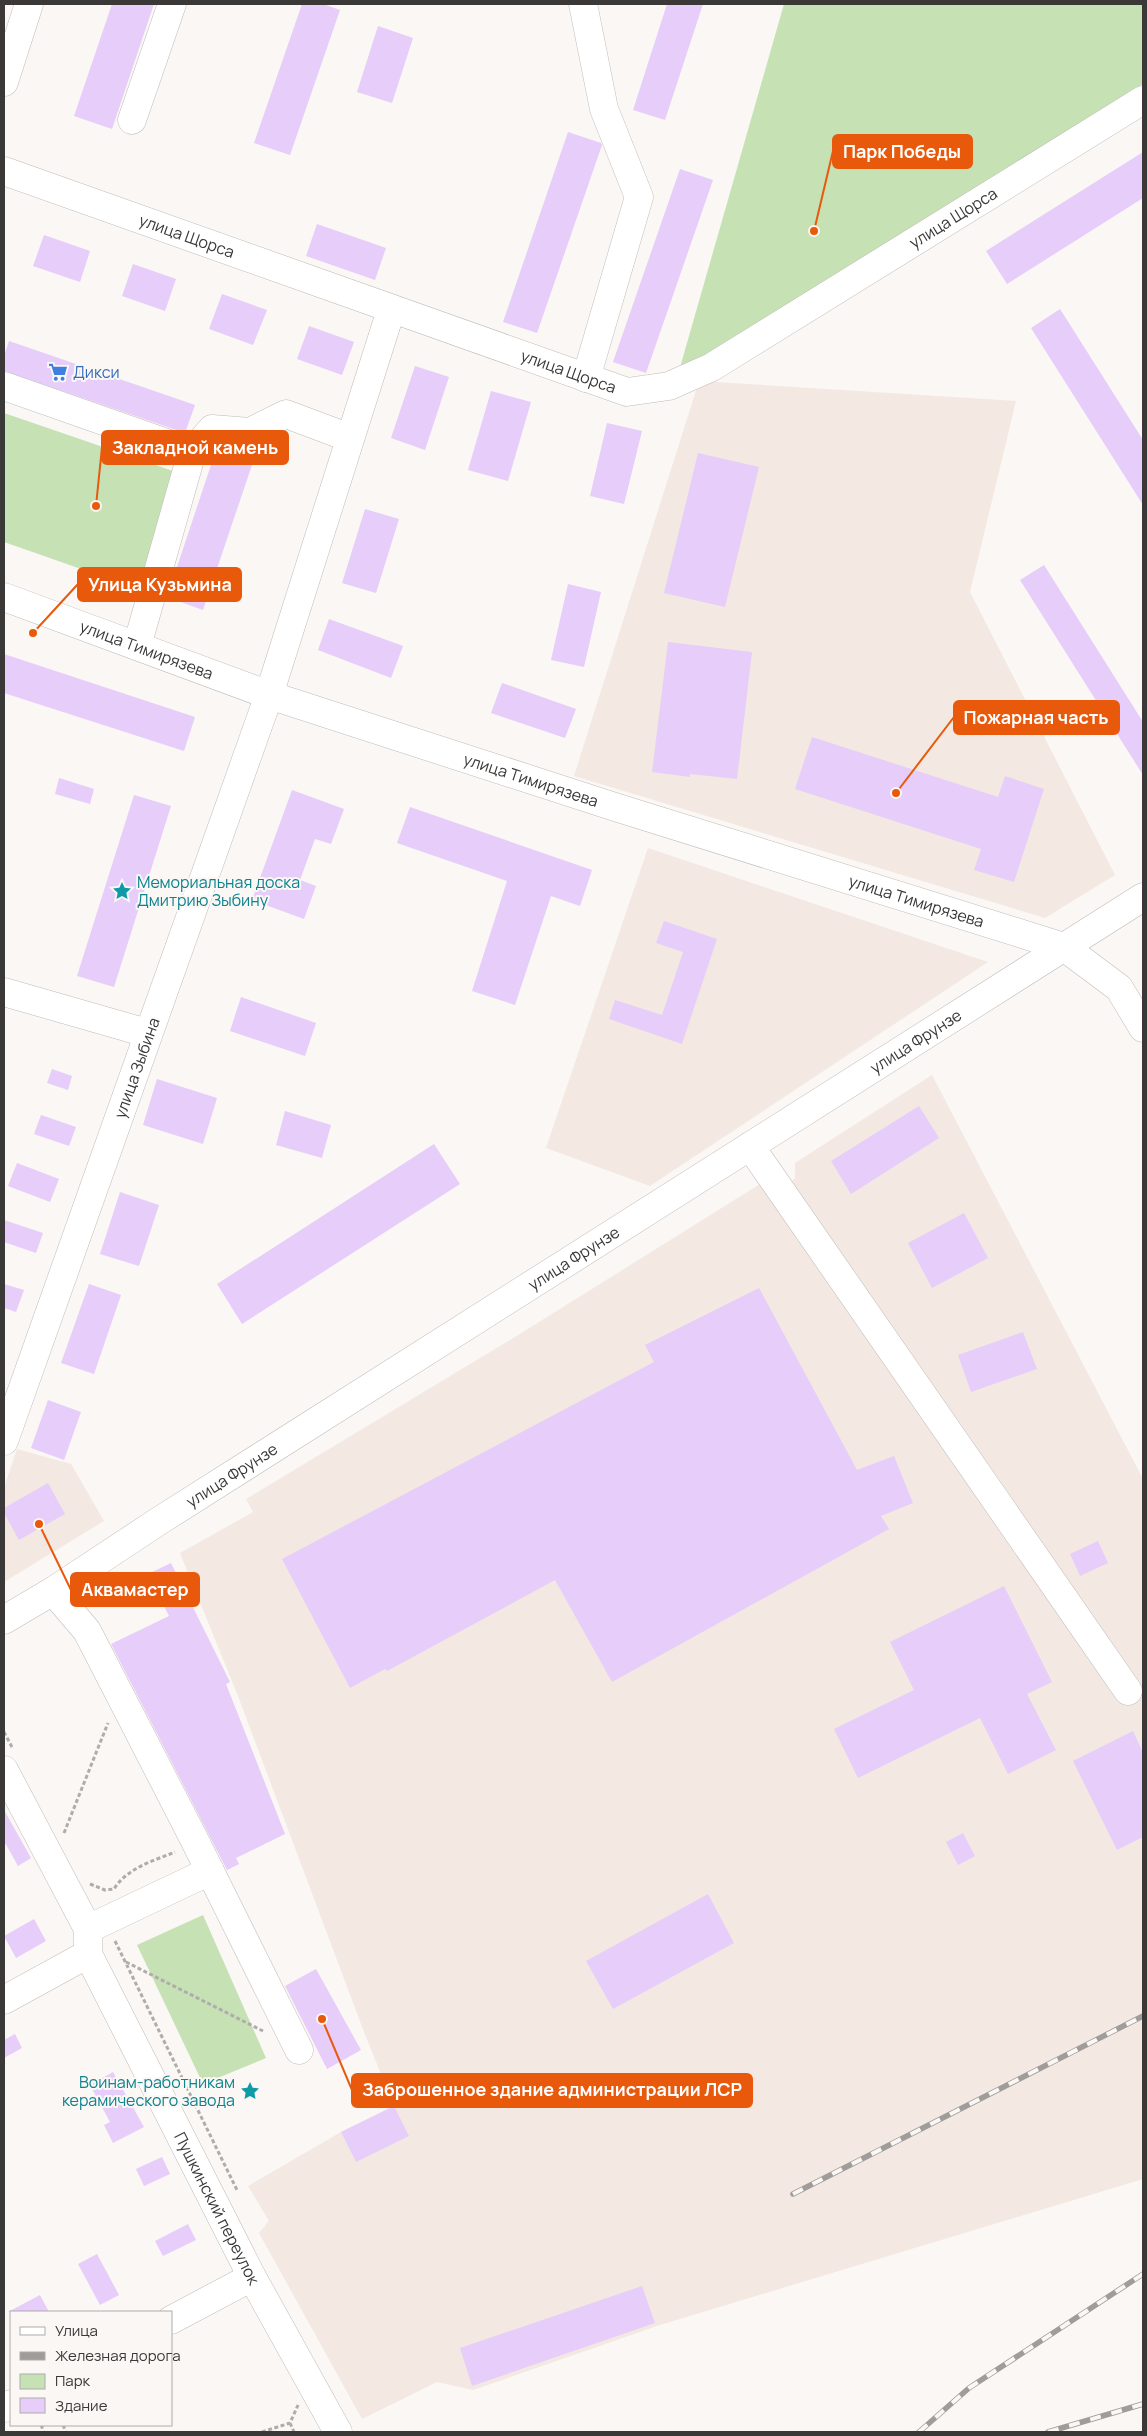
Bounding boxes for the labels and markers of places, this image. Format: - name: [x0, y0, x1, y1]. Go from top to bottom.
- callout: Парк Победы: [833, 135, 972, 168]
- supermarket icon: Дикси: [47, 361, 69, 383]
- place label: Дикси: [73, 361, 120, 383]
- callout: Закладной камень: [102, 431, 288, 464]
- callout: Улица Кузьмина: [78, 568, 241, 601]
- callout: Пожарная часть: [954, 701, 1119, 734]
- place label: Мемориальная доска Дмитрию Зыбину: [137, 871, 300, 911]
- place icon: Мемориальная доска Дмитрию Зыбину: [111, 880, 133, 902]
- callout: Аквамастер: [71, 1573, 199, 1606]
- place label: Воинам-работникам керамического завода: [62, 2071, 235, 2111]
- callout: Заброшенное здание администрации ЛСР: [352, 2074, 752, 2107]
- place icon: Воинам-работникам керамического завода: [239, 2080, 261, 2102]

